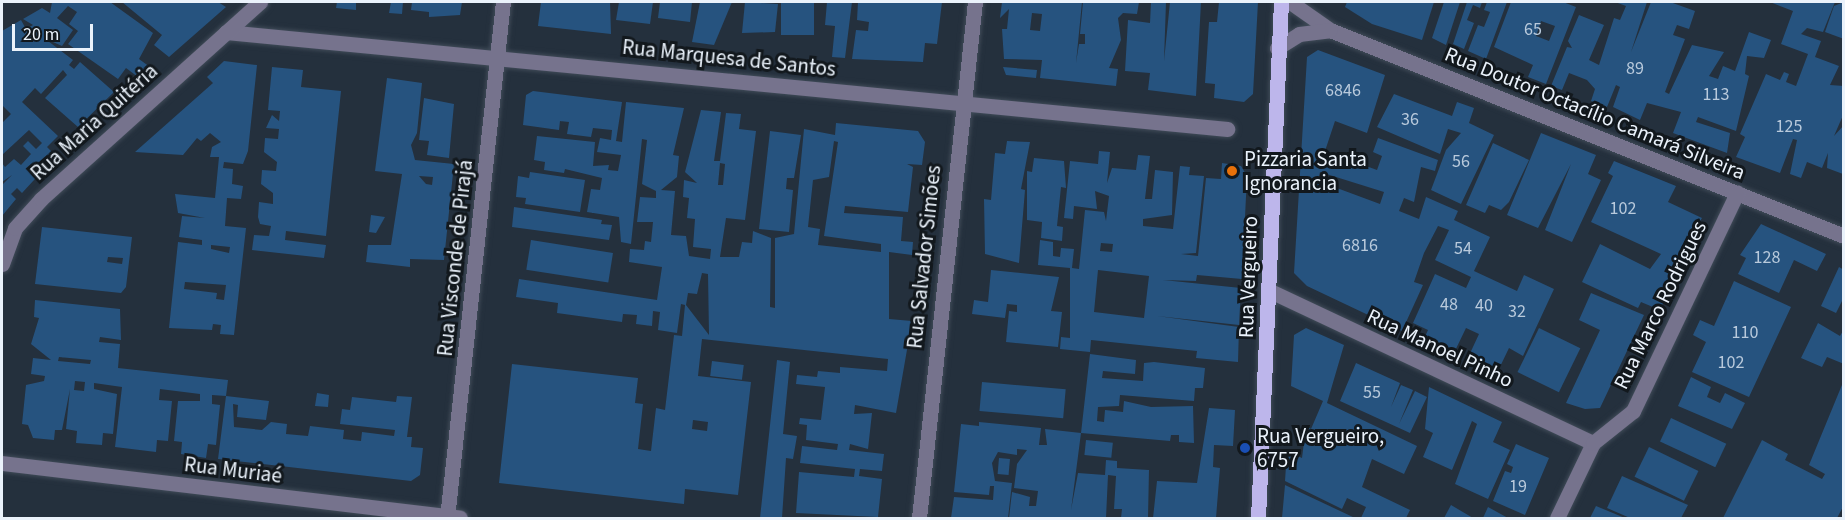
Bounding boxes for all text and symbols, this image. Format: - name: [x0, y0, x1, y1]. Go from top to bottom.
- scale bar: [15, 12, 96, 50]
- house number: 65: [1524, 19, 1542, 41]
- text: 20 m: [23, 22, 59, 47]
- street label: Rua Marquesa de Santos: [621, 34, 837, 82]
- street label: Rua Doutor Octacílio Camará Silveira: [1441, 41, 1749, 185]
- street label: Rua Maria Quitéria: [25, 58, 163, 186]
- house number: 89: [1626, 58, 1644, 80]
- house number: 6846: [1325, 80, 1361, 102]
- house number: 113: [1703, 84, 1729, 106]
- house number: 36: [1401, 109, 1419, 131]
- house number: 125: [1776, 116, 1802, 138]
- place label: Pizzaria Santa Ignorancia: [1244, 146, 1367, 196]
- house number: 56: [1452, 151, 1470, 173]
- street label: Rua Visconde de Pirajá: [432, 158, 478, 358]
- street label: Rua Salvador Simões: [902, 164, 946, 350]
- marker: Pizzaria Santa Ignorancia: [1225, 164, 1239, 178]
- house number: 102: [1610, 198, 1636, 220]
- street label: Rua Vergueiro: [1233, 215, 1263, 339]
- street label: Rua Marco Rodrigues: [1608, 217, 1712, 393]
- house number: 6816: [1342, 235, 1378, 257]
- house number: 54: [1454, 238, 1472, 260]
- house number: 128: [1754, 247, 1780, 269]
- house number: 48: [1440, 294, 1458, 316]
- house number: 40: [1475, 295, 1493, 317]
- house number: 32: [1508, 301, 1526, 323]
- street label: Rua Manoel Pinho: [1363, 303, 1517, 393]
- house number: 110: [1732, 322, 1758, 344]
- house number: 102: [1718, 352, 1744, 374]
- house number: 55: [1363, 382, 1381, 404]
- place label: Rua Vergueiro, 6757: [1257, 423, 1384, 473]
- marker: Rua Vergueiro, 6757: [1238, 441, 1252, 455]
- street label: Rua Muriaé: [183, 452, 283, 488]
- house number: 19: [1509, 476, 1527, 498]

